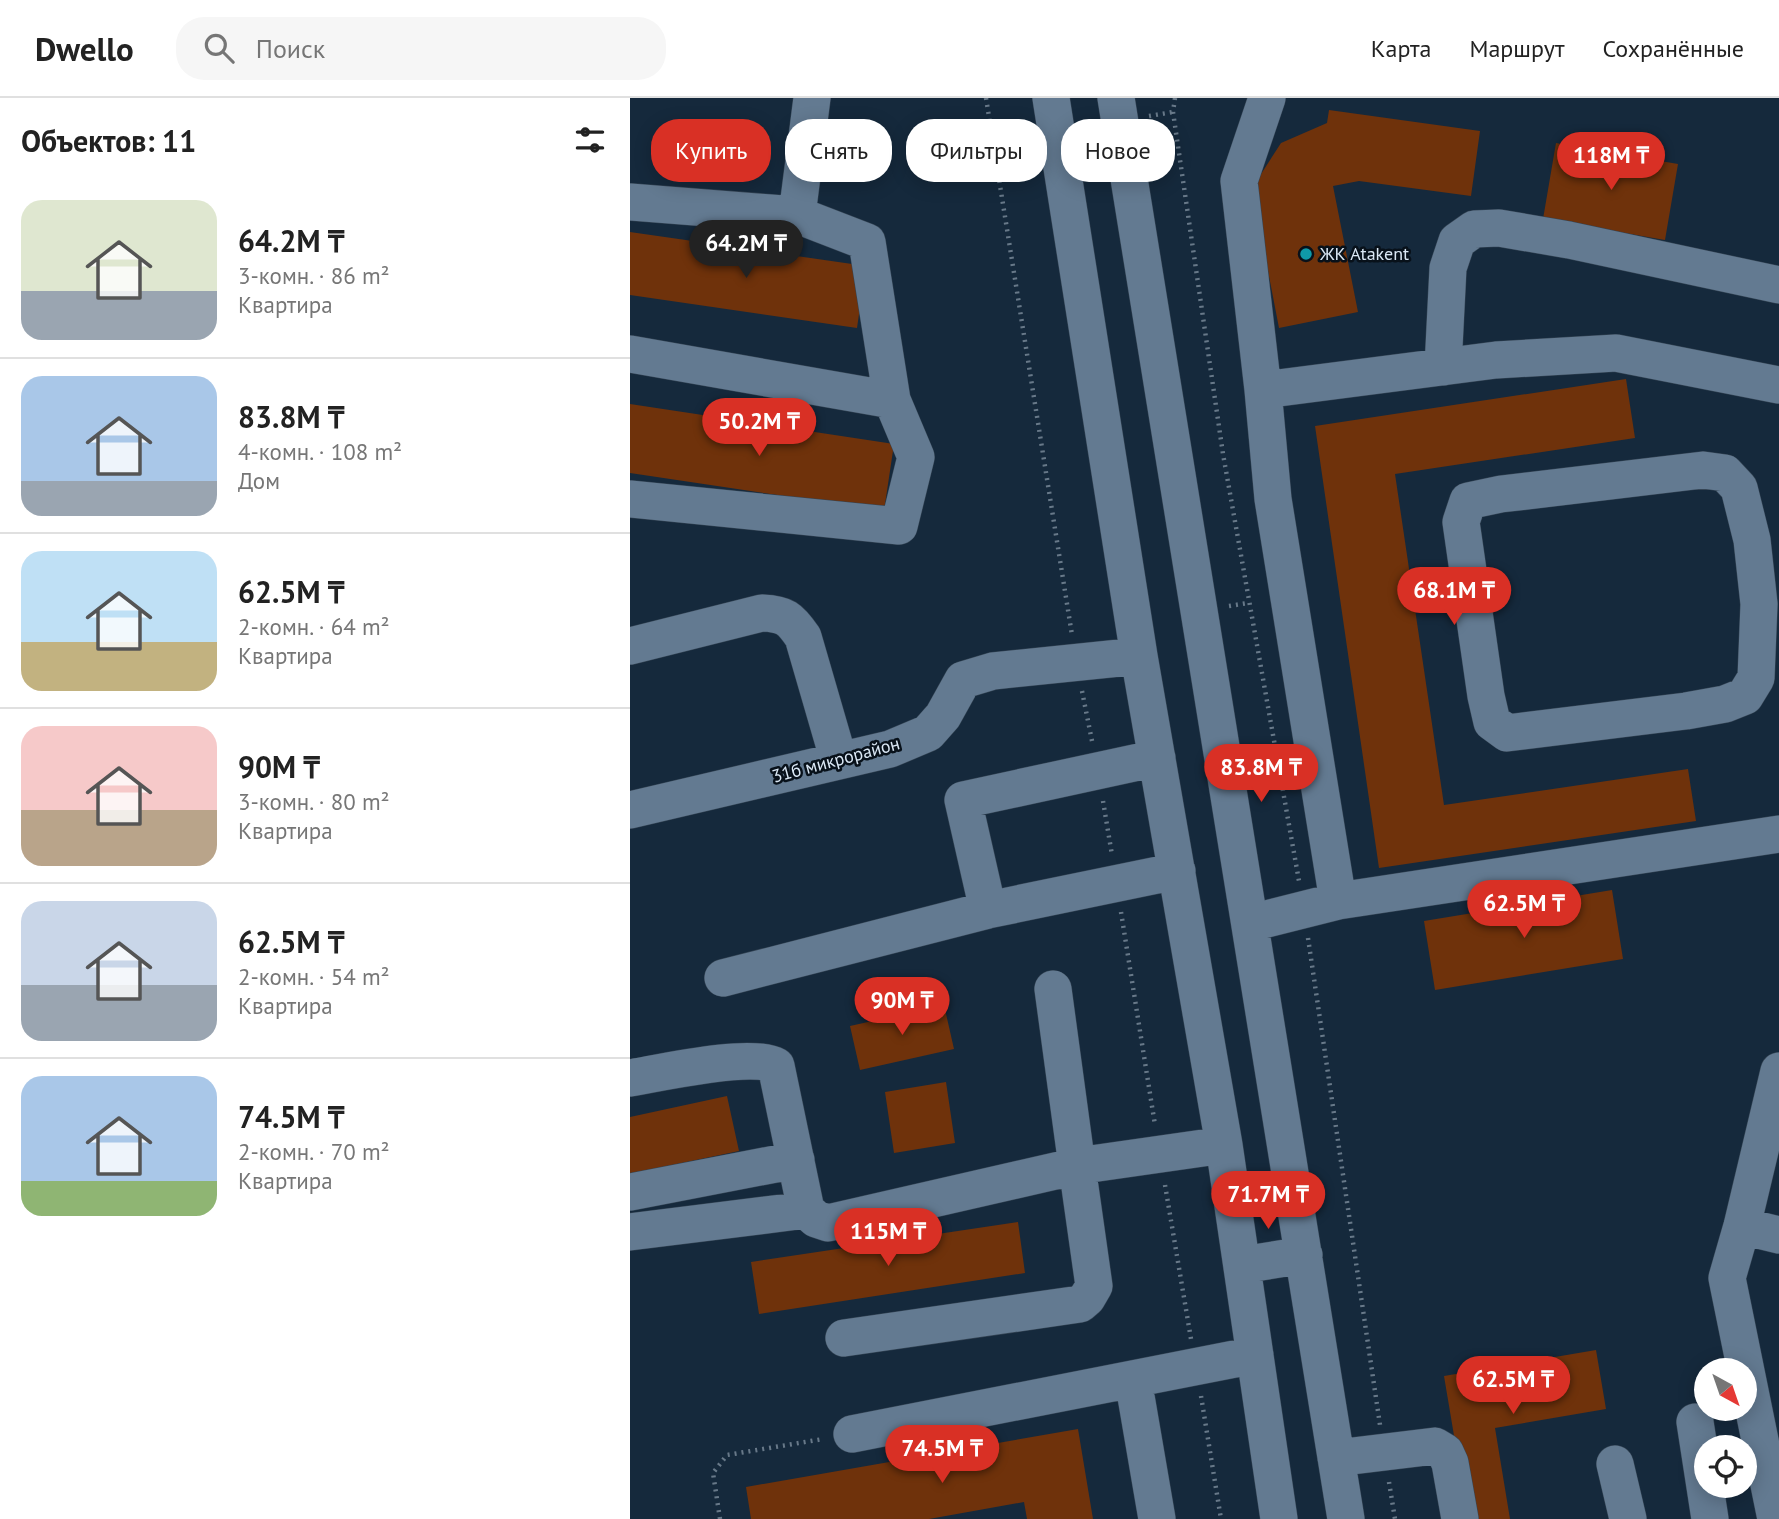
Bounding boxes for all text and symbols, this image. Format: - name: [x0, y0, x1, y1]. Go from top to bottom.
- search box: [176, 17, 666, 80]
- text: Dwello: [35, 27, 134, 70]
- icon: search: [200, 29, 238, 67]
- text: Поиск: [256, 32, 325, 65]
- text: Карта: [1371, 33, 1431, 64]
- text: Маршрут: [1469, 33, 1564, 64]
- text: Сохранённые: [1602, 33, 1744, 64]
- chip: Купить: [651, 119, 771, 182]
- chip: Снять: [785, 119, 892, 182]
- chip: Фильтры: [906, 119, 1047, 182]
- chip: Новое: [1061, 119, 1175, 182]
- text: Объектов: 11: [21, 121, 196, 160]
- icon: filters: [571, 121, 609, 159]
- pin: 118M ₸: [1554, 132, 1668, 192]
- text: 118M ₸: [1573, 140, 1649, 169]
- pin: 64.2M ₸: [681, 220, 811, 280]
- text: 64.2M ₸: [238, 221, 344, 260]
- icon: home: [77, 228, 161, 312]
- text: 64.2M ₸: [705, 228, 787, 257]
- place label: ЖК Atakent: [1319, 242, 1409, 265]
- marker: ЖК Atakent: [1298, 246, 1314, 262]
- text: 3-комн. · 86 m²: [238, 261, 390, 290]
- text: Квартира: [238, 290, 333, 319]
- text: 83.8M ₸: [238, 397, 344, 436]
- pin: 50.2M ₸: [694, 398, 824, 458]
- icon: home: [77, 404, 161, 488]
- text: 50.2M ₸: [718, 406, 800, 435]
- text: 4-комн. · 108 m²: [238, 437, 402, 466]
- text: Дом: [238, 466, 280, 495]
- pin: 68.1M ₸: [1389, 568, 1519, 627]
- text: 62.5M ₸: [238, 572, 344, 611]
- text: 68.1M ₸: [1413, 575, 1495, 604]
- icon: home: [77, 579, 161, 663]
- text: 2-комн. · 64 m²: [238, 612, 390, 641]
- text: Квартира: [238, 641, 333, 670]
- street label: 31б микрорайон: [769, 731, 902, 788]
- pin: 83.8M ₸: [1196, 744, 1326, 804]
- text: 90M ₸: [238, 747, 320, 786]
- text: 83.8M ₸: [1220, 752, 1302, 781]
- icon: home: [77, 754, 161, 838]
- text: 3-комн. · 80 m²: [238, 787, 390, 816]
- text: Квартира: [238, 816, 333, 845]
- pin: 62.5M ₸: [1459, 880, 1589, 940]
- text: 62.5M ₸: [1483, 888, 1565, 917]
- text: 62.5M ₸: [238, 922, 344, 961]
- icon: home: [77, 929, 161, 1013]
- text: 2-комн. · 54 m²: [238, 962, 390, 991]
- pin: 90M ₸: [853, 978, 951, 1037]
- text: 90M ₸: [871, 985, 933, 1014]
- text: Квартира: [238, 991, 333, 1020]
- text: 74.5M ₸: [238, 1097, 344, 1136]
- icon: home: [77, 1104, 161, 1188]
- text: 2-комн. · 70 m²: [238, 1137, 390, 1166]
- text: Квартира: [238, 1166, 333, 1195]
- pin: 71.7M ₸: [1203, 1172, 1333, 1231]
- text: 71.7M ₸: [1227, 1179, 1309, 1208]
- pin: 115M ₸: [831, 1208, 945, 1268]
- text: 115M ₸: [850, 1216, 926, 1245]
- pin: 62.5M ₸: [1448, 1356, 1578, 1416]
- north arrow: [1694, 1358, 1757, 1421]
- map controls: [1694, 1358, 1757, 1498]
- text: 62.5M ₸: [1472, 1364, 1554, 1393]
- pin: 74.5M ₸: [877, 1426, 1007, 1485]
- text: 74.5M ₸: [901, 1433, 983, 1462]
- button: locate: [1694, 1435, 1757, 1498]

